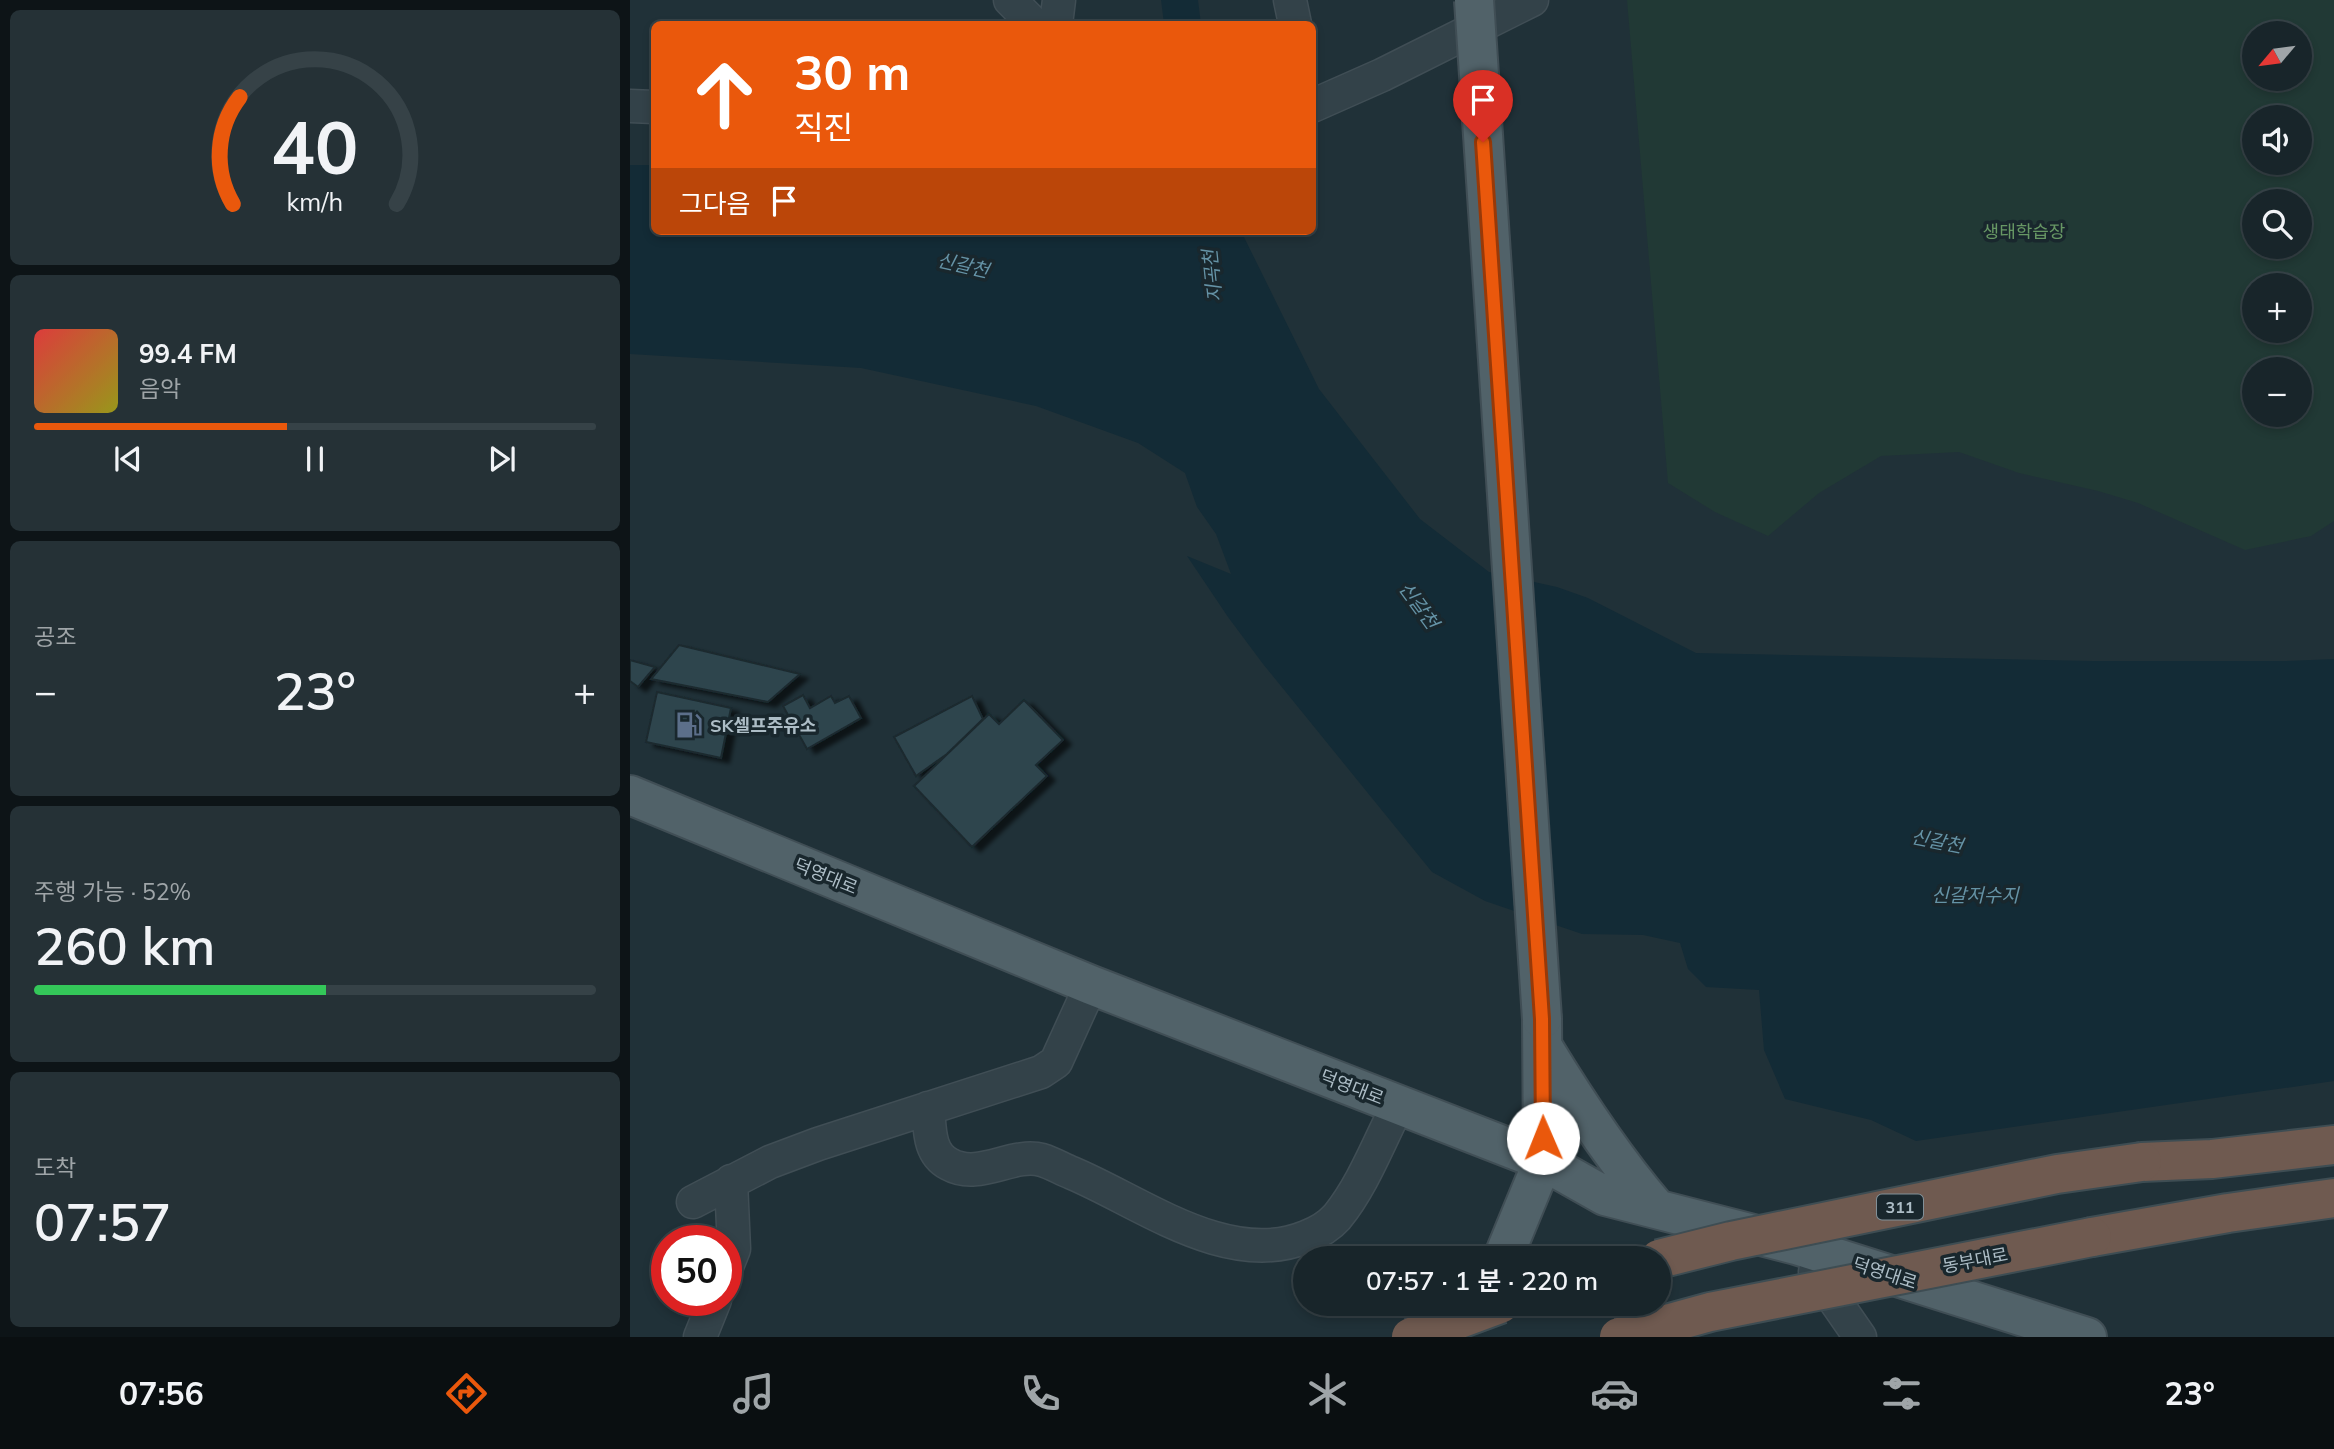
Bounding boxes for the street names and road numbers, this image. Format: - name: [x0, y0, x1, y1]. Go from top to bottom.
- street label: 덕영대로: [791, 853, 861, 899]
- street label: 덕영대로: [1317, 1064, 1387, 1110]
- road number: 311: [1877, 1194, 1923, 1219]
- street label: 동부대로: [1940, 1242, 2010, 1278]
- street label: 덕영대로: [1850, 1252, 1920, 1294]

